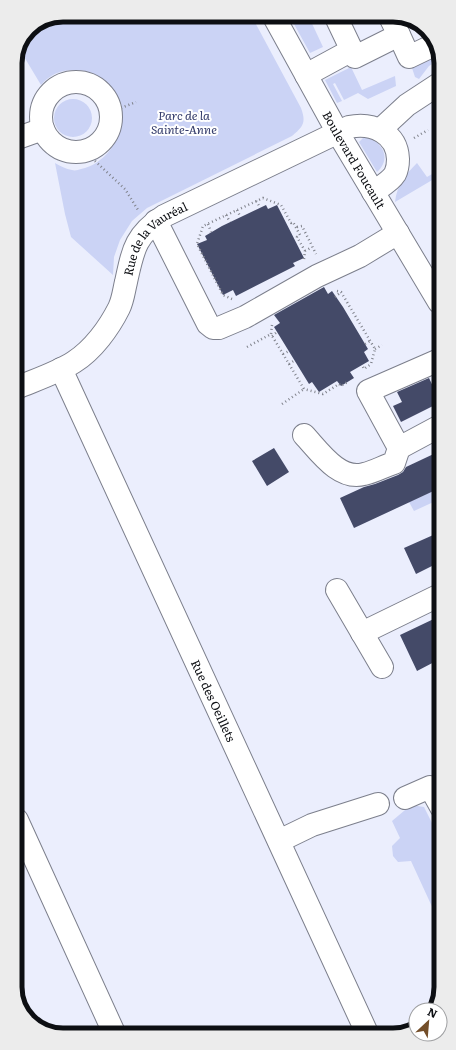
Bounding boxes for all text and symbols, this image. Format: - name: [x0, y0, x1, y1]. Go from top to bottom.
- park label: Parc de la Sainte-Anne: [151, 106, 217, 138]
- street label: Boulevard Foucault: [318, 107, 390, 212]
- street label: Rue de la Vauréal: [119, 197, 190, 277]
- street label: Rue des Oeillets: [187, 656, 241, 745]
- north arrow: [408, 1002, 448, 1042]
- text: N: [425, 1003, 440, 1021]

